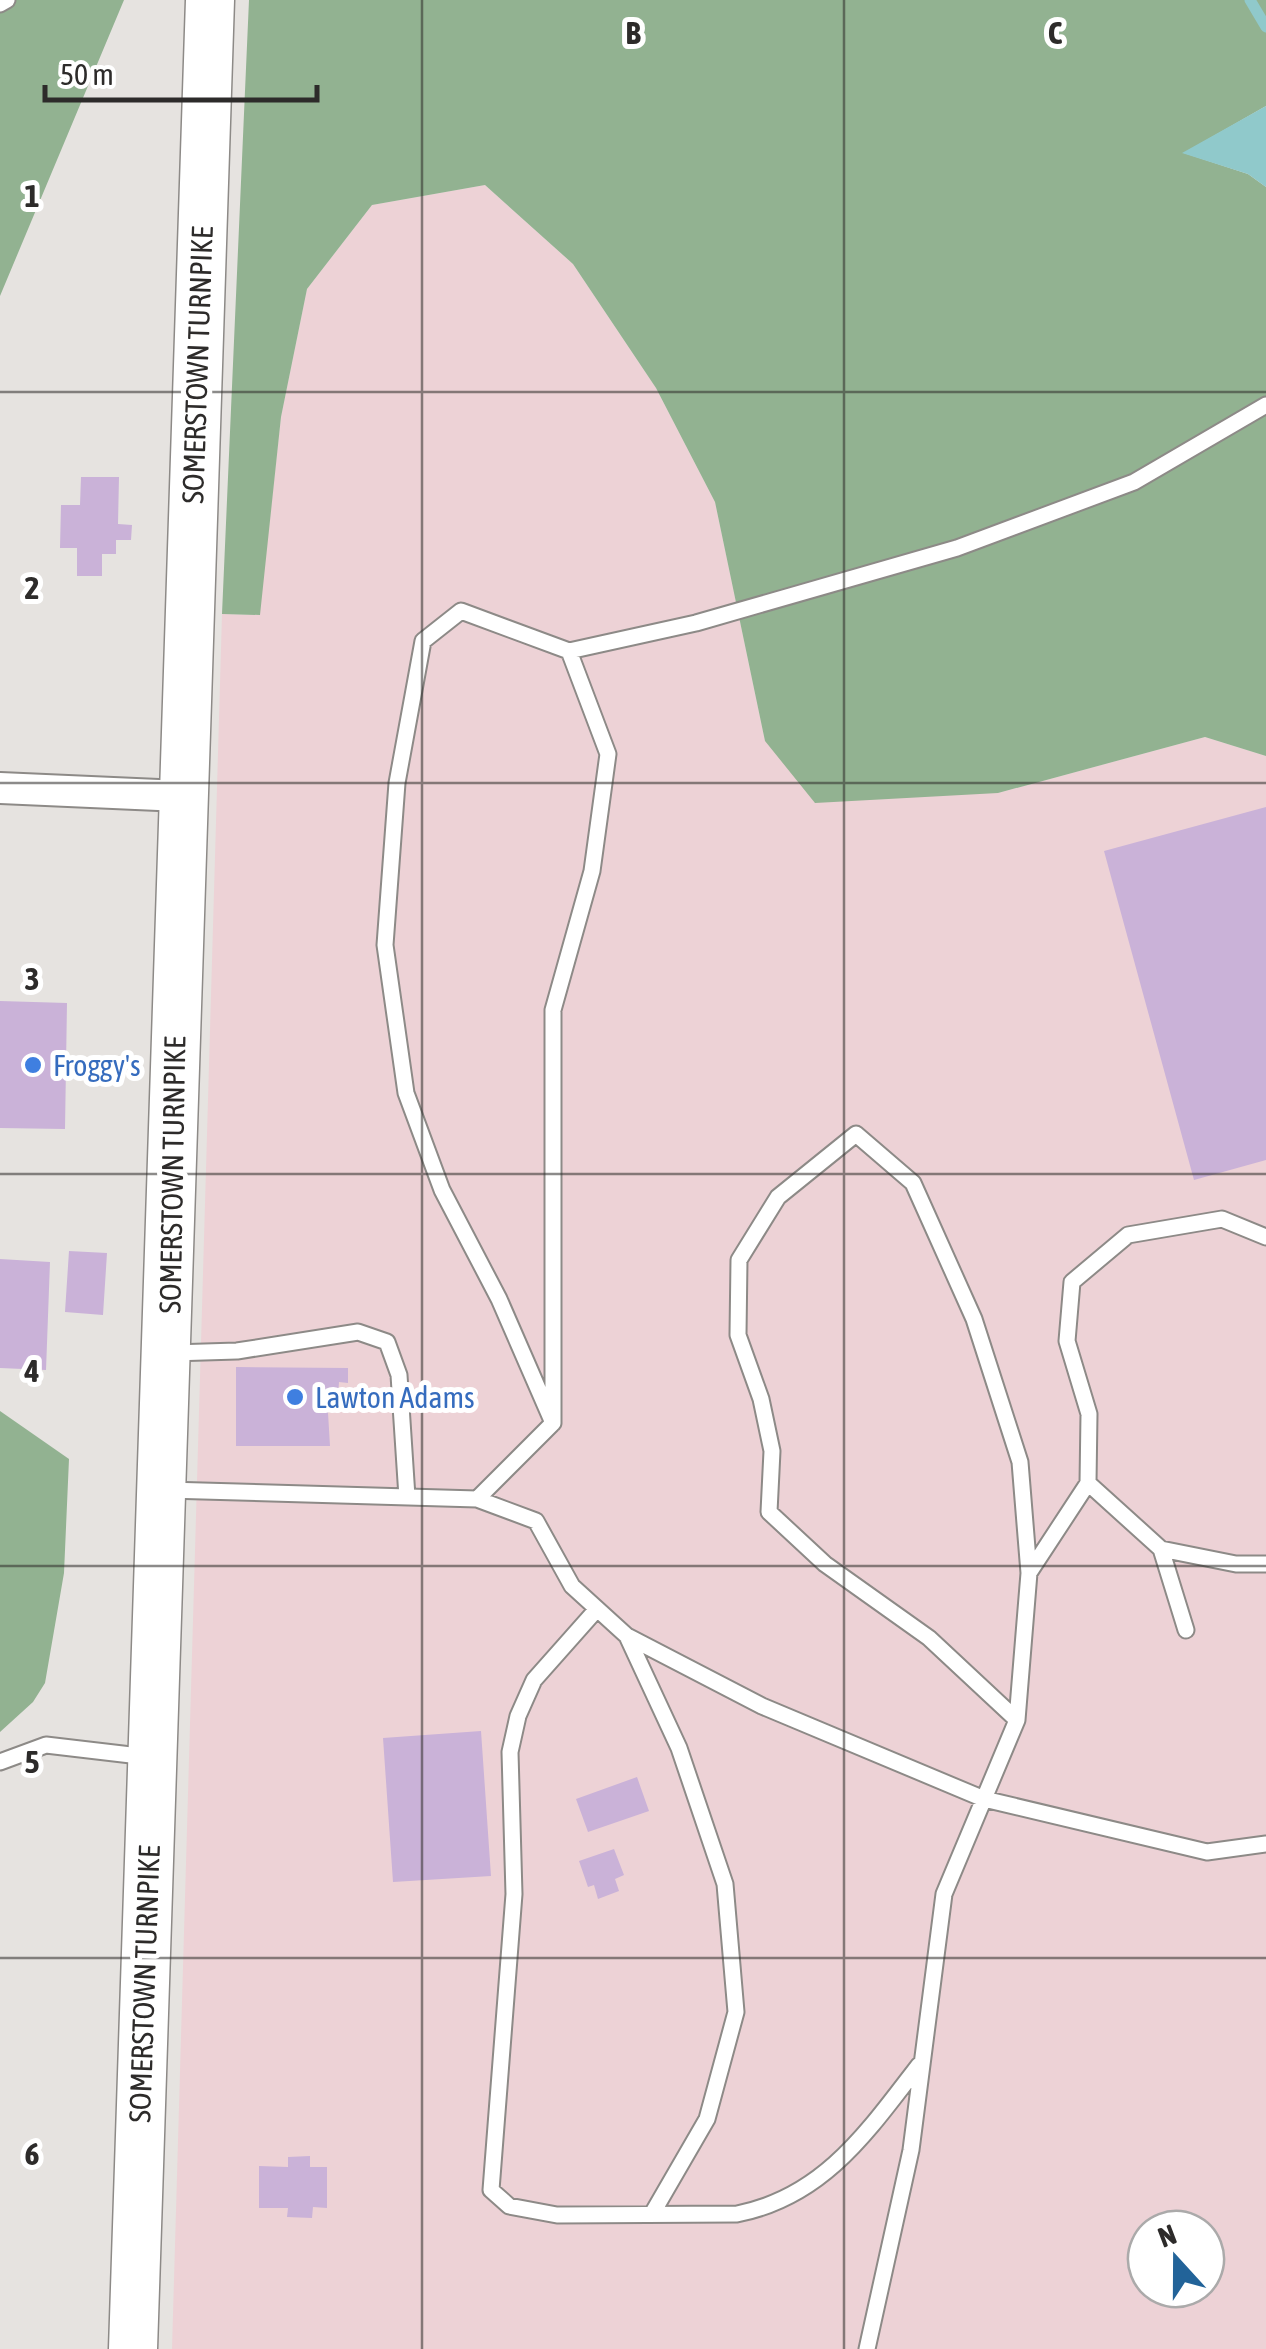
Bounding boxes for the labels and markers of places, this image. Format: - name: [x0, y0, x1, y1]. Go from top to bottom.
- place label: Froggy's: [53, 1048, 141, 1082]
- marker: Froggy's: [22, 1054, 44, 1076]
- place label: Lawton Adams: [315, 1380, 475, 1414]
- marker: Lawton Adams: [284, 1386, 306, 1408]

